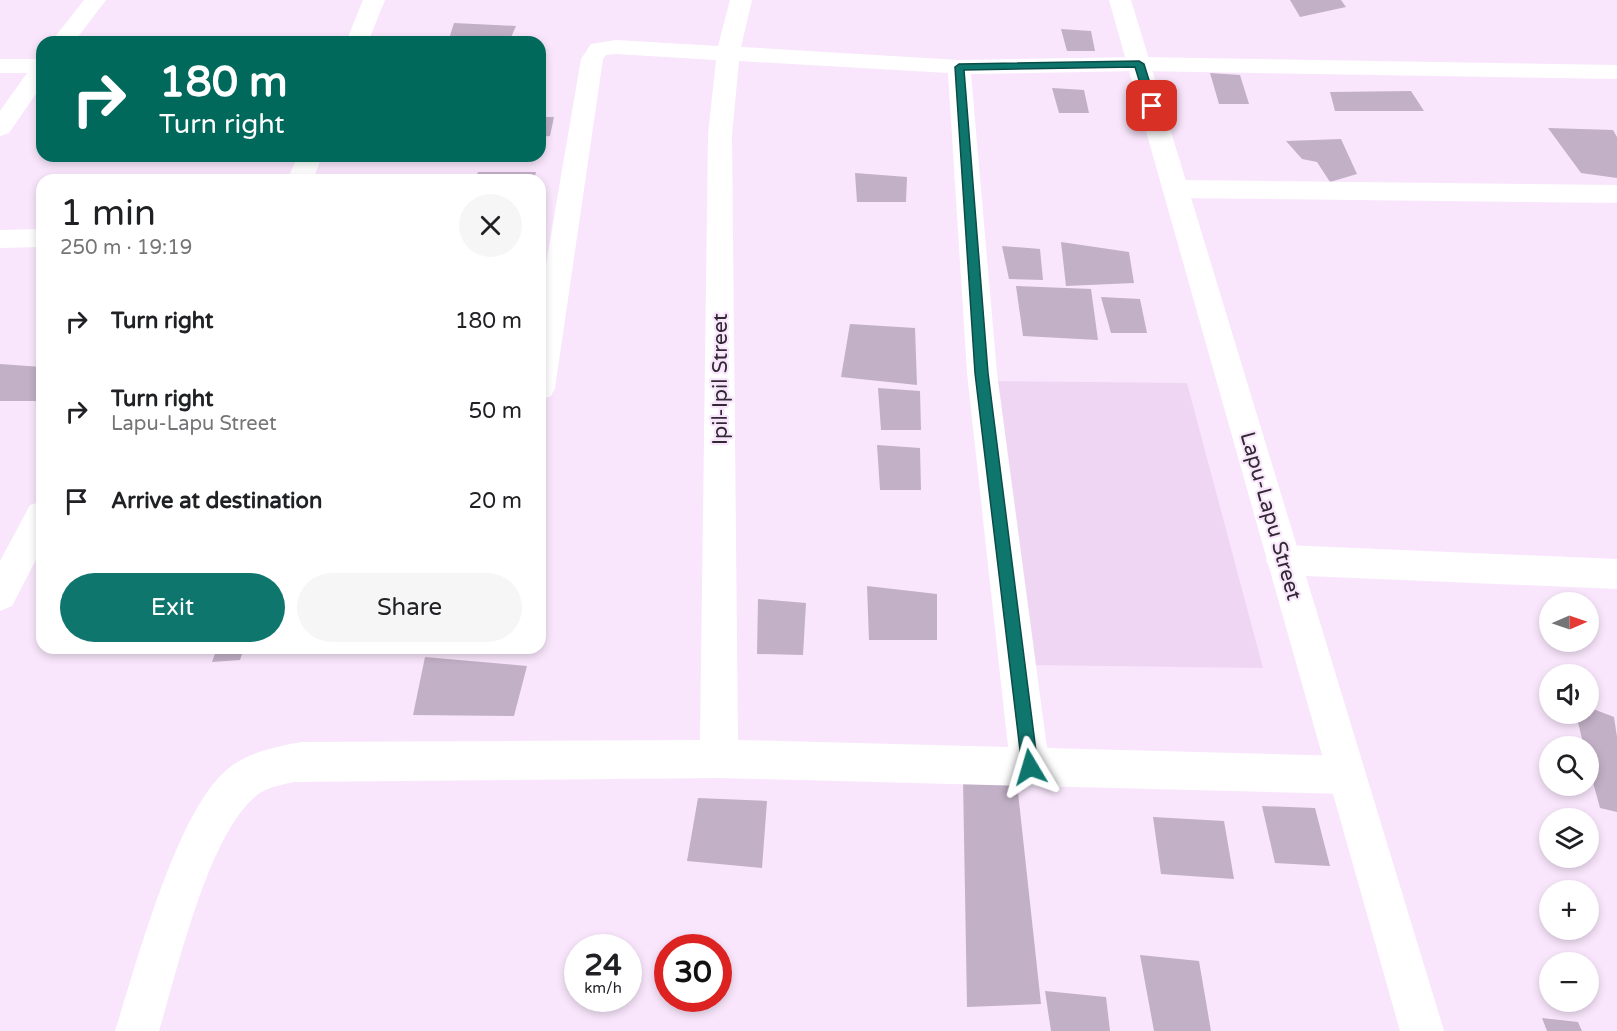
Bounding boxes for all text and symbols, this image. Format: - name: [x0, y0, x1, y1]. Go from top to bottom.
- text: 180 m: [159, 57, 288, 108]
- icon: right: [60, 60, 138, 138]
- pin: [1126, 80, 1177, 131]
- icon: arrive: [1135, 89, 1168, 122]
- text: Turn right: [159, 108, 285, 141]
- text: 1 min: [60, 192, 156, 235]
- button: close: [459, 194, 522, 257]
- text: 250 m · 19:19: [60, 236, 192, 260]
- icon: right: [60, 305, 93, 338]
- text: Turn right: [111, 308, 213, 334]
- text: 180 m: [455, 308, 522, 334]
- street label: Ipil-Ipil Street: [708, 313, 733, 445]
- text: Turn right: [111, 386, 213, 412]
- icon: right: [60, 395, 93, 428]
- text: 50 m: [468, 398, 522, 424]
- text: Lapu-Lapu Street: [111, 412, 277, 436]
- street label: Lapu-Lapu Street: [1235, 429, 1307, 603]
- icon: arrive: [60, 485, 93, 518]
- text: Arrive at destination: [111, 488, 322, 514]
- text: 20 m: [468, 488, 522, 514]
- button: Exit: [60, 573, 285, 642]
- button: Share: [297, 573, 522, 642]
- north arrow: [1539, 592, 1599, 652]
- map controls: [1539, 592, 1599, 1012]
- button: sound: [1539, 664, 1599, 724]
- position arrow: [998, 735, 1062, 799]
- button: search: [1539, 736, 1599, 796]
- button: layers: [1539, 808, 1599, 868]
- button: +: [1539, 880, 1599, 940]
- speed limit sign: 30: [654, 934, 732, 1012]
- text: 24: [584, 947, 622, 984]
- button: −: [1539, 952, 1599, 1012]
- text: km/h: [584, 979, 622, 997]

